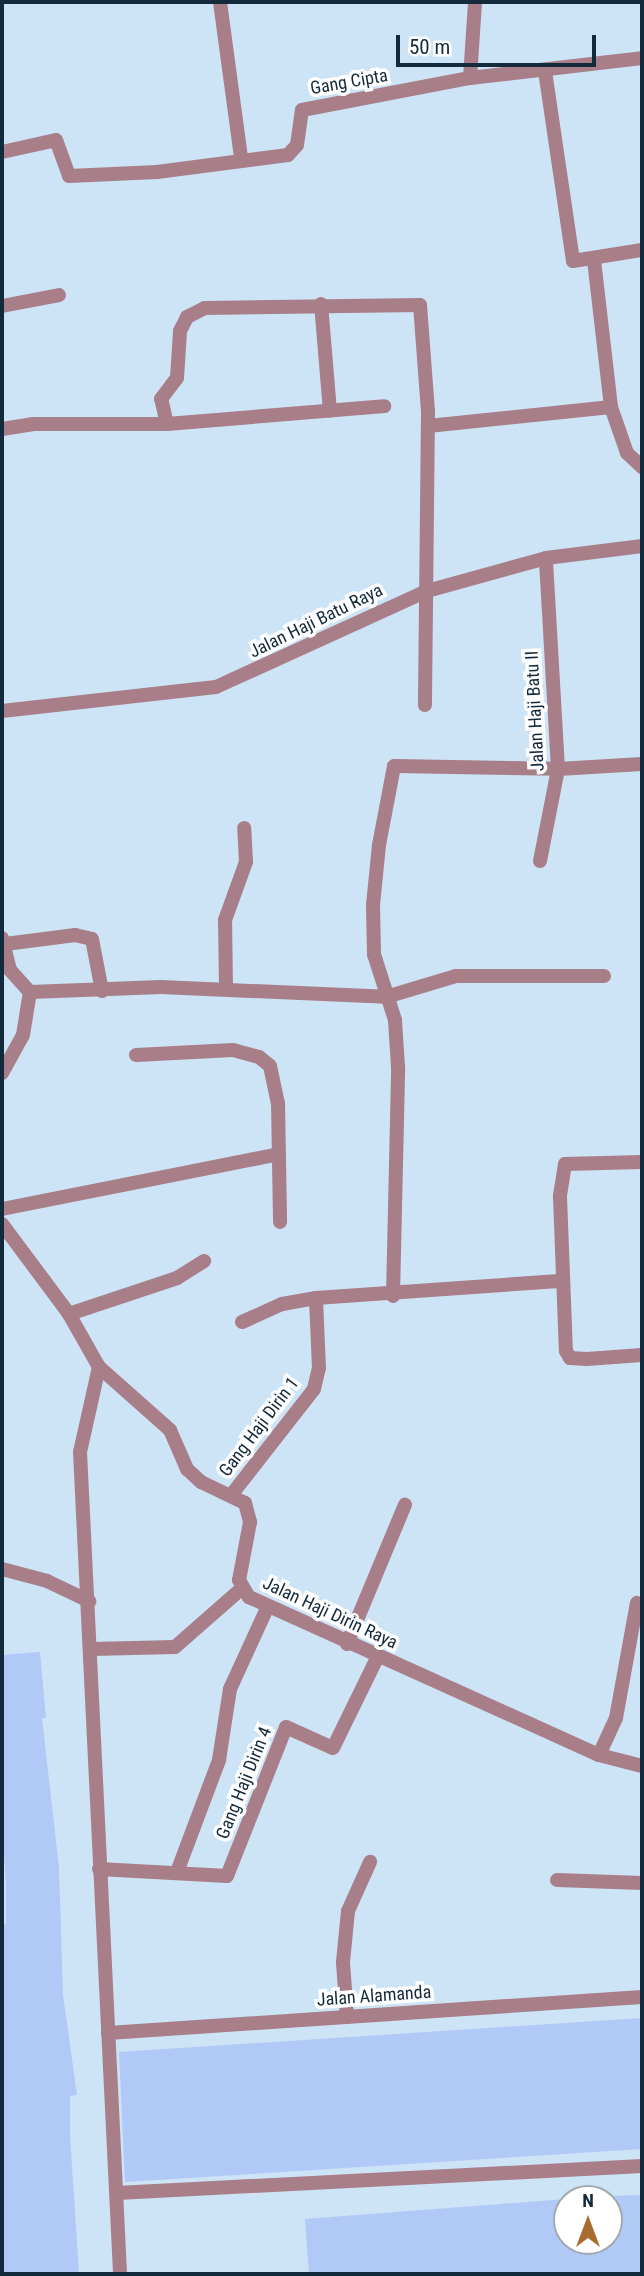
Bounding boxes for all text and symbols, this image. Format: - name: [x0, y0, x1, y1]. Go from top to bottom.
- scale bar: [399, 21, 598, 65]
- text: 50 m: [409, 35, 450, 59]
- street label: Gang Cipta: [309, 65, 389, 99]
- street label: Jalan Haji Batu Raya: [246, 579, 386, 663]
- street label: Jalan Haji Batu II: [521, 650, 549, 772]
- street label: Gang Haji Dirin 1: [215, 1373, 303, 1481]
- street label: Jalan Haji Dirin Raya: [259, 1572, 401, 1654]
- street label: Gang Haji Dirin 4: [212, 1724, 276, 1842]
- street label: Jalan Alamanda: [316, 1981, 432, 2011]
- north arrow: [553, 2185, 623, 2255]
- text: N: [582, 2189, 594, 2212]

